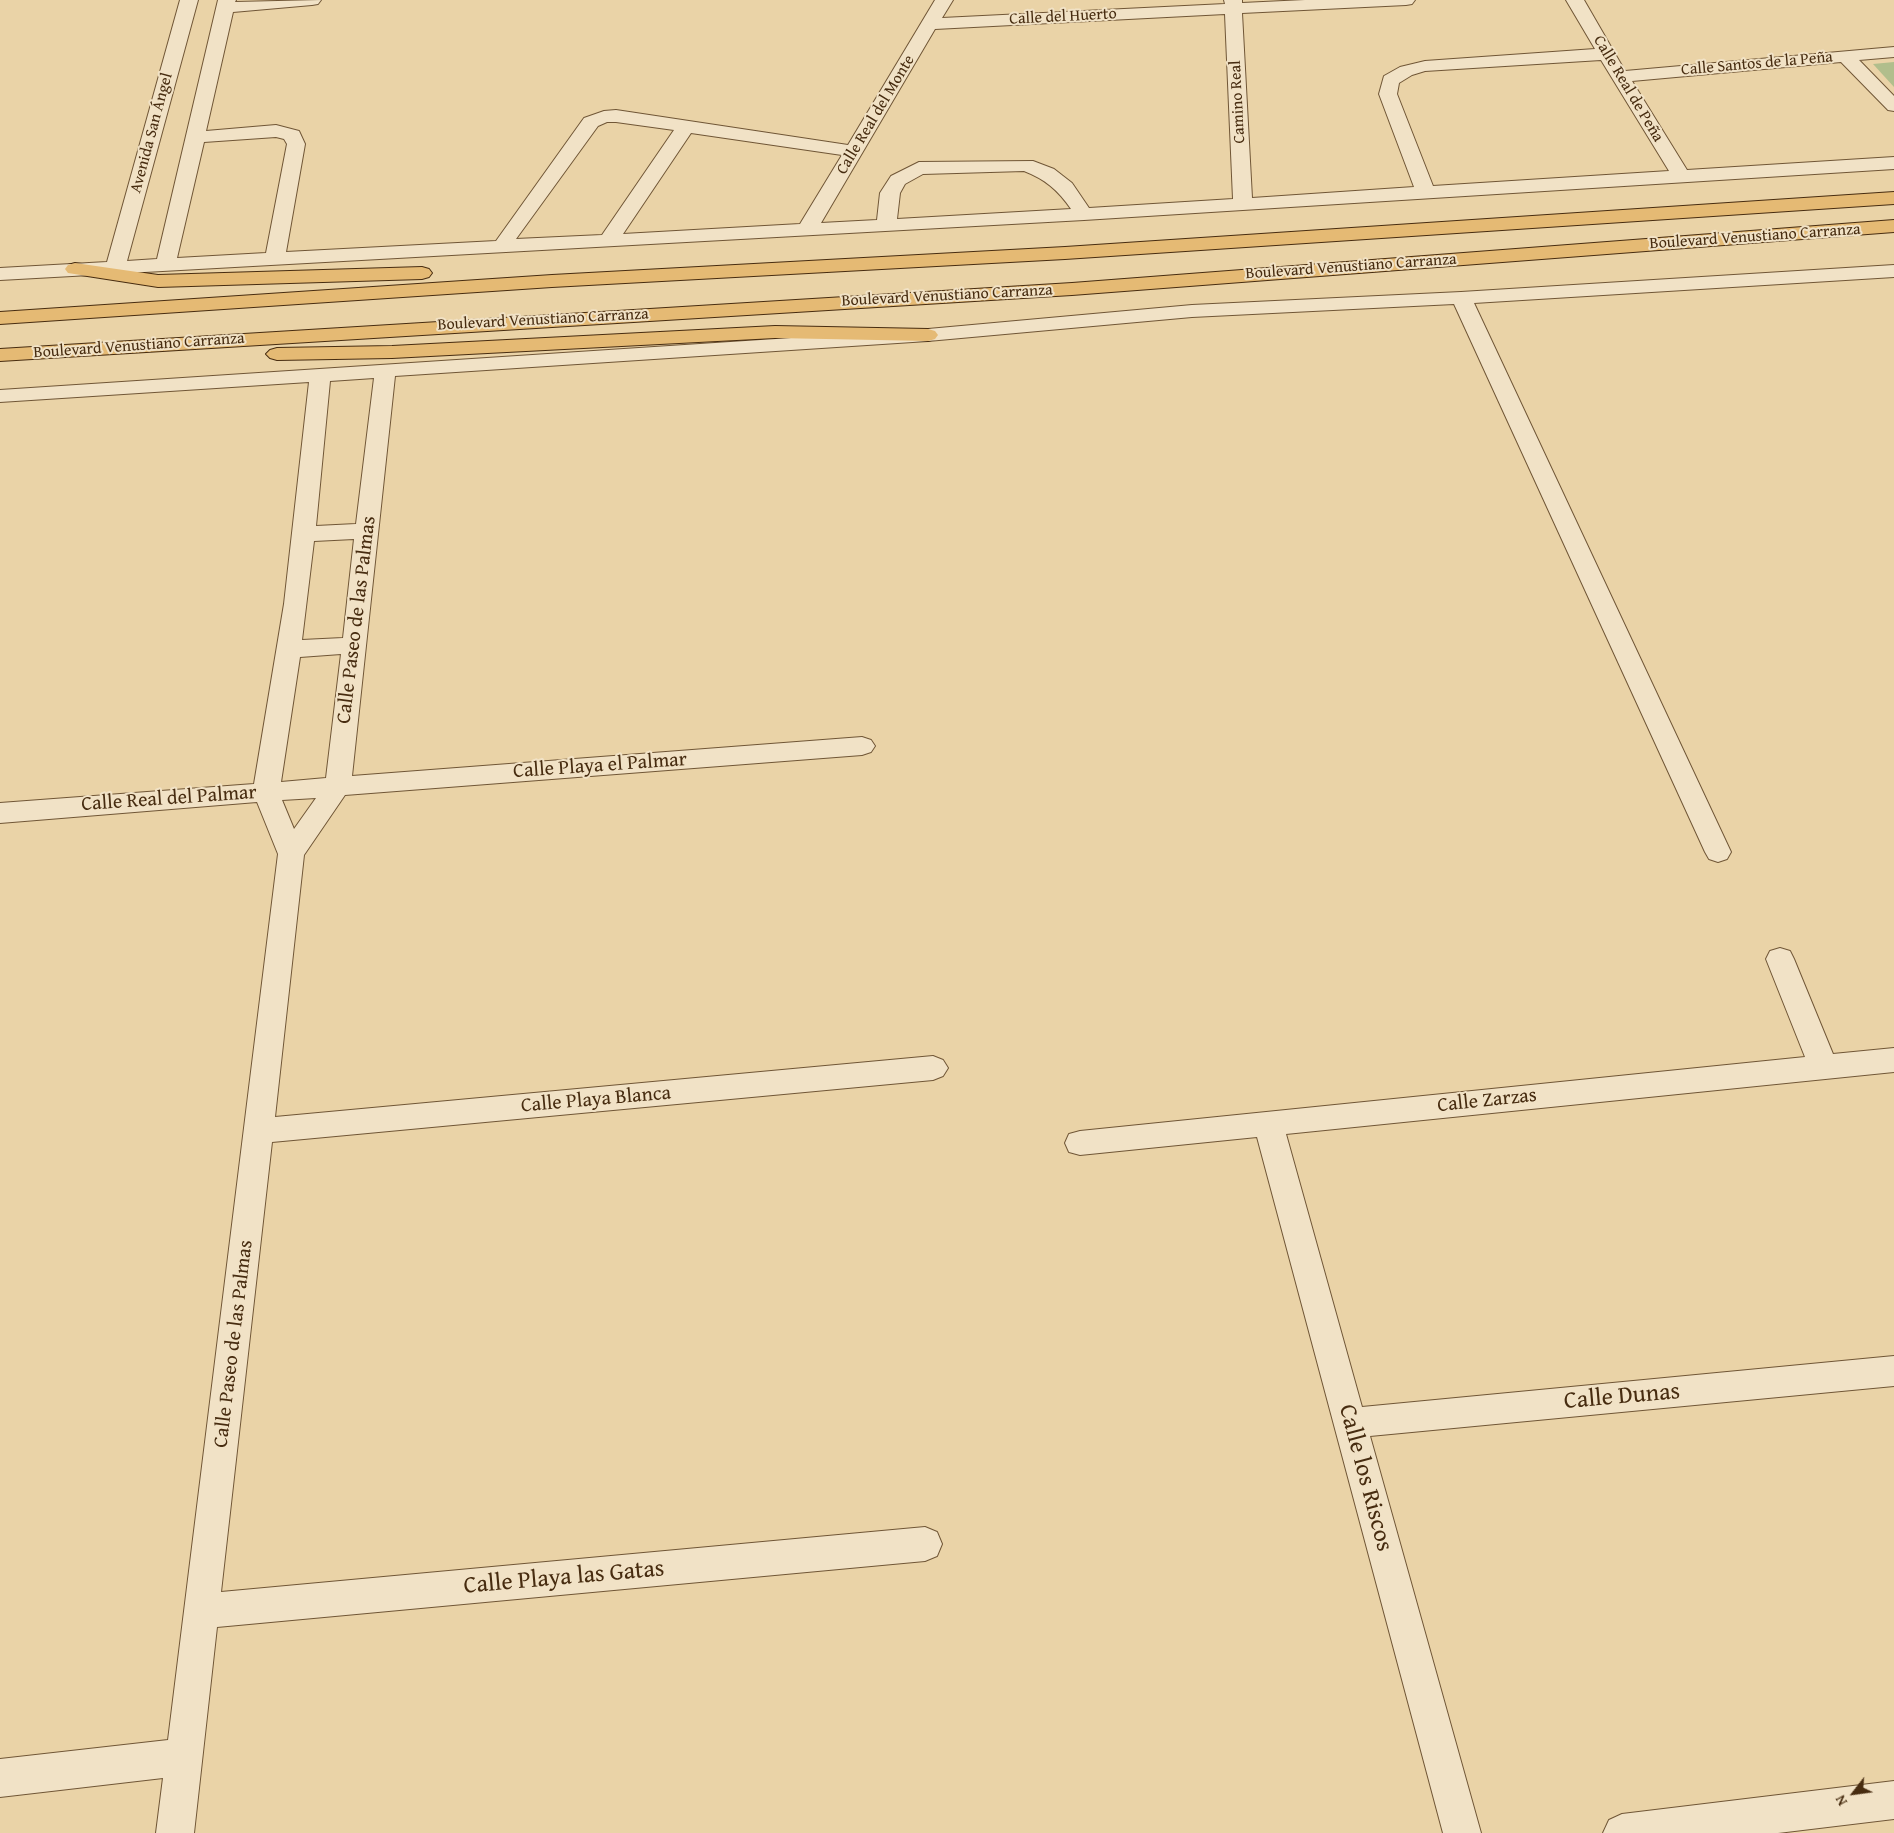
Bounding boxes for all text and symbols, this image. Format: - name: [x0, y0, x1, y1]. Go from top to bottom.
- street label: Calle del Huerto: [1009, 5, 1117, 29]
- street label: Calle Real de Peña: [1589, 32, 1667, 146]
- street label: Calle Santos de la Peña: [1680, 48, 1834, 80]
- street label: Calle Real del Monte: [833, 52, 919, 178]
- street label: Camino Real: [1226, 60, 1250, 144]
- street label: Avenida San Ángel: [127, 71, 177, 195]
- street label: Boulevard Venustiano Carranza: [1649, 220, 1861, 254]
- street label: Boulevard Venustiano Carranza: [1245, 250, 1457, 284]
- street label: Boulevard Venustiano Carranza: [841, 281, 1053, 311]
- street label: Boulevard Venustiano Carranza: [437, 305, 649, 335]
- street label: Boulevard Venustiano Carranza: [33, 329, 245, 363]
- street label: Calle Paseo de las Palmas: [332, 515, 382, 725]
- street label: Calle Playa el Palmar: [512, 748, 688, 784]
- street label: Calle Real del Palmar: [81, 781, 257, 817]
- street label: Calle Playa Blanca: [520, 1081, 672, 1119]
- street label: Calle Zarzas: [1436, 1084, 1538, 1118]
- street label: Calle Paseo de las Palmas: [209, 1239, 259, 1449]
- street label: Calle Dunas: [1563, 1378, 1681, 1416]
- street label: Calle los Riscos: [1332, 1401, 1398, 1555]
- street label: Calle Playa las Gatas: [462, 1555, 666, 1601]
- north arrow: [1829, 1768, 1879, 1818]
- text: N: [1830, 1791, 1852, 1810]

